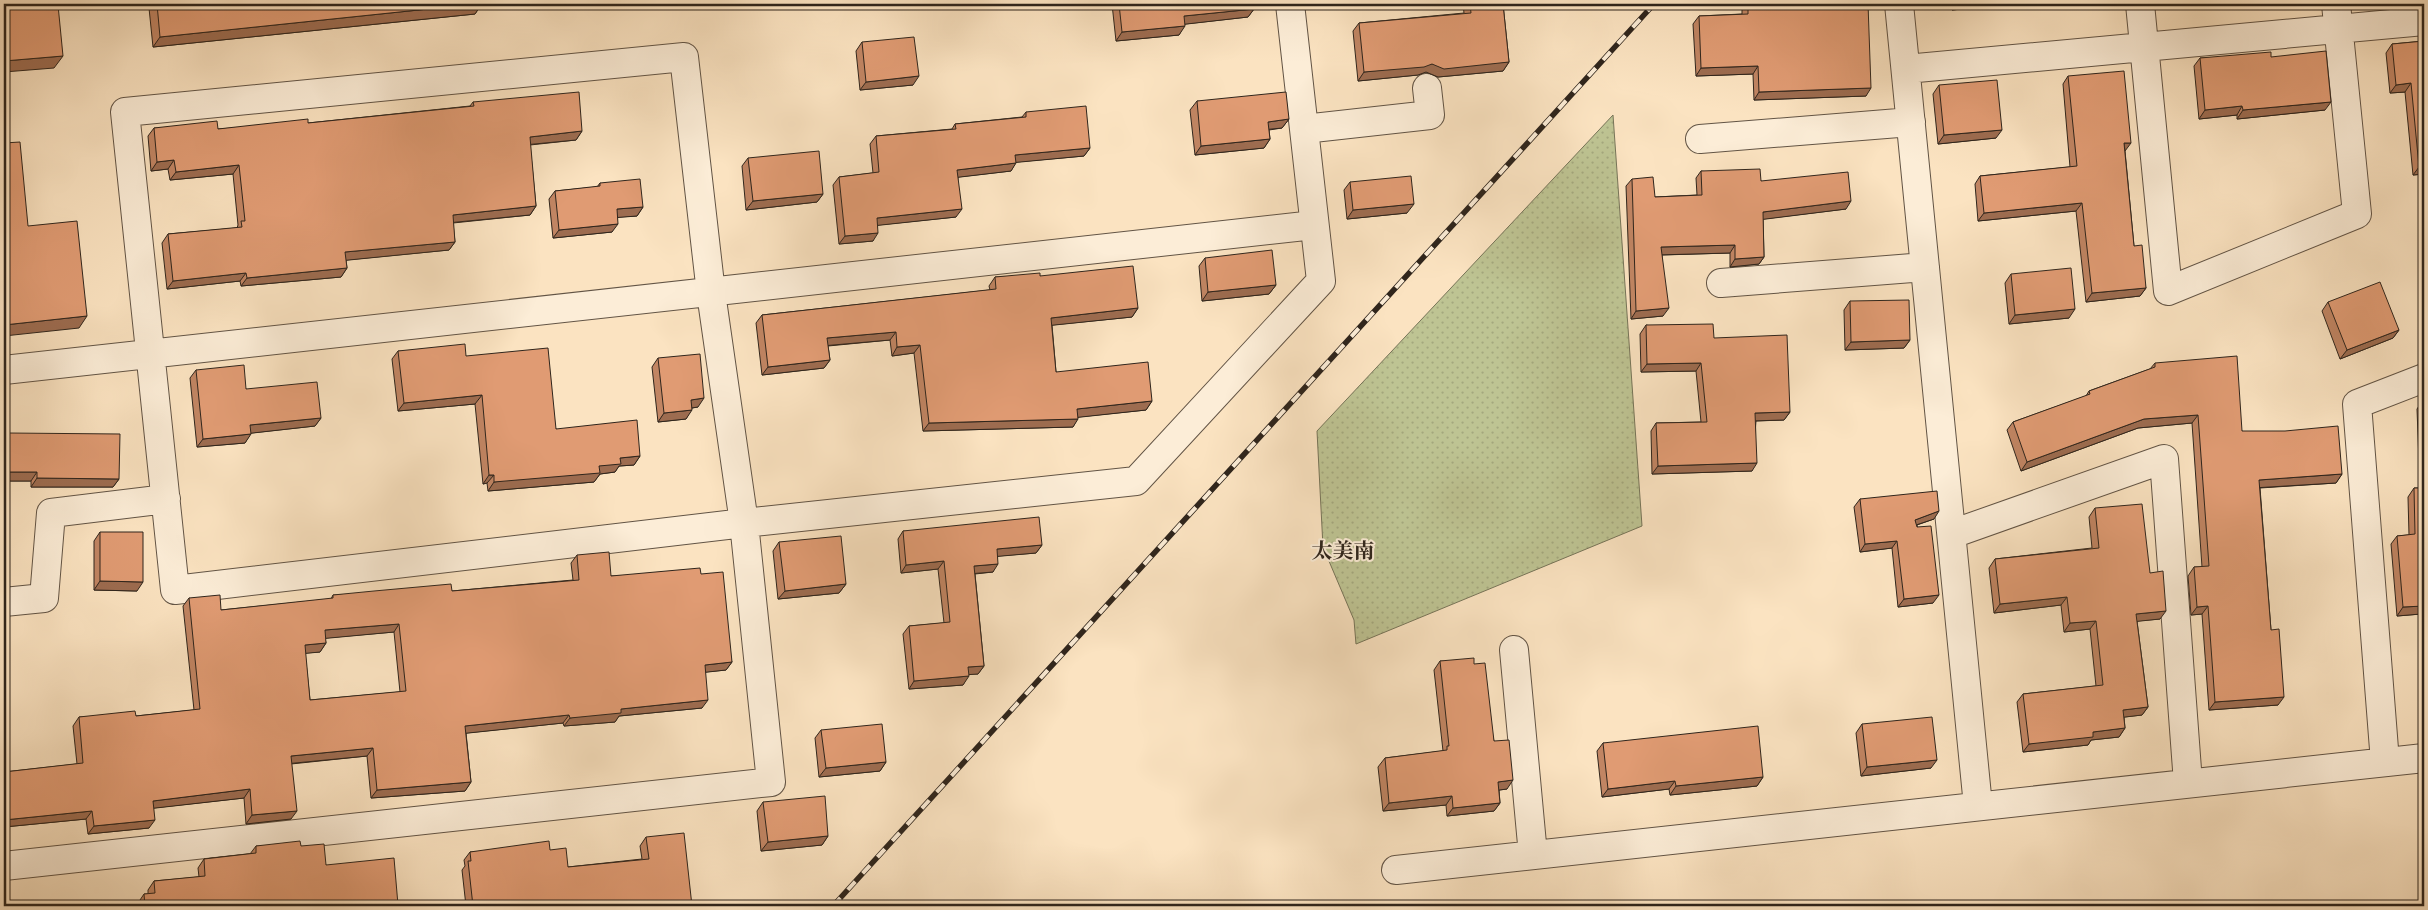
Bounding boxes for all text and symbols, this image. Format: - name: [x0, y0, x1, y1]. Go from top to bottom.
- district label: 太美南: [1312, 539, 1375, 563]

